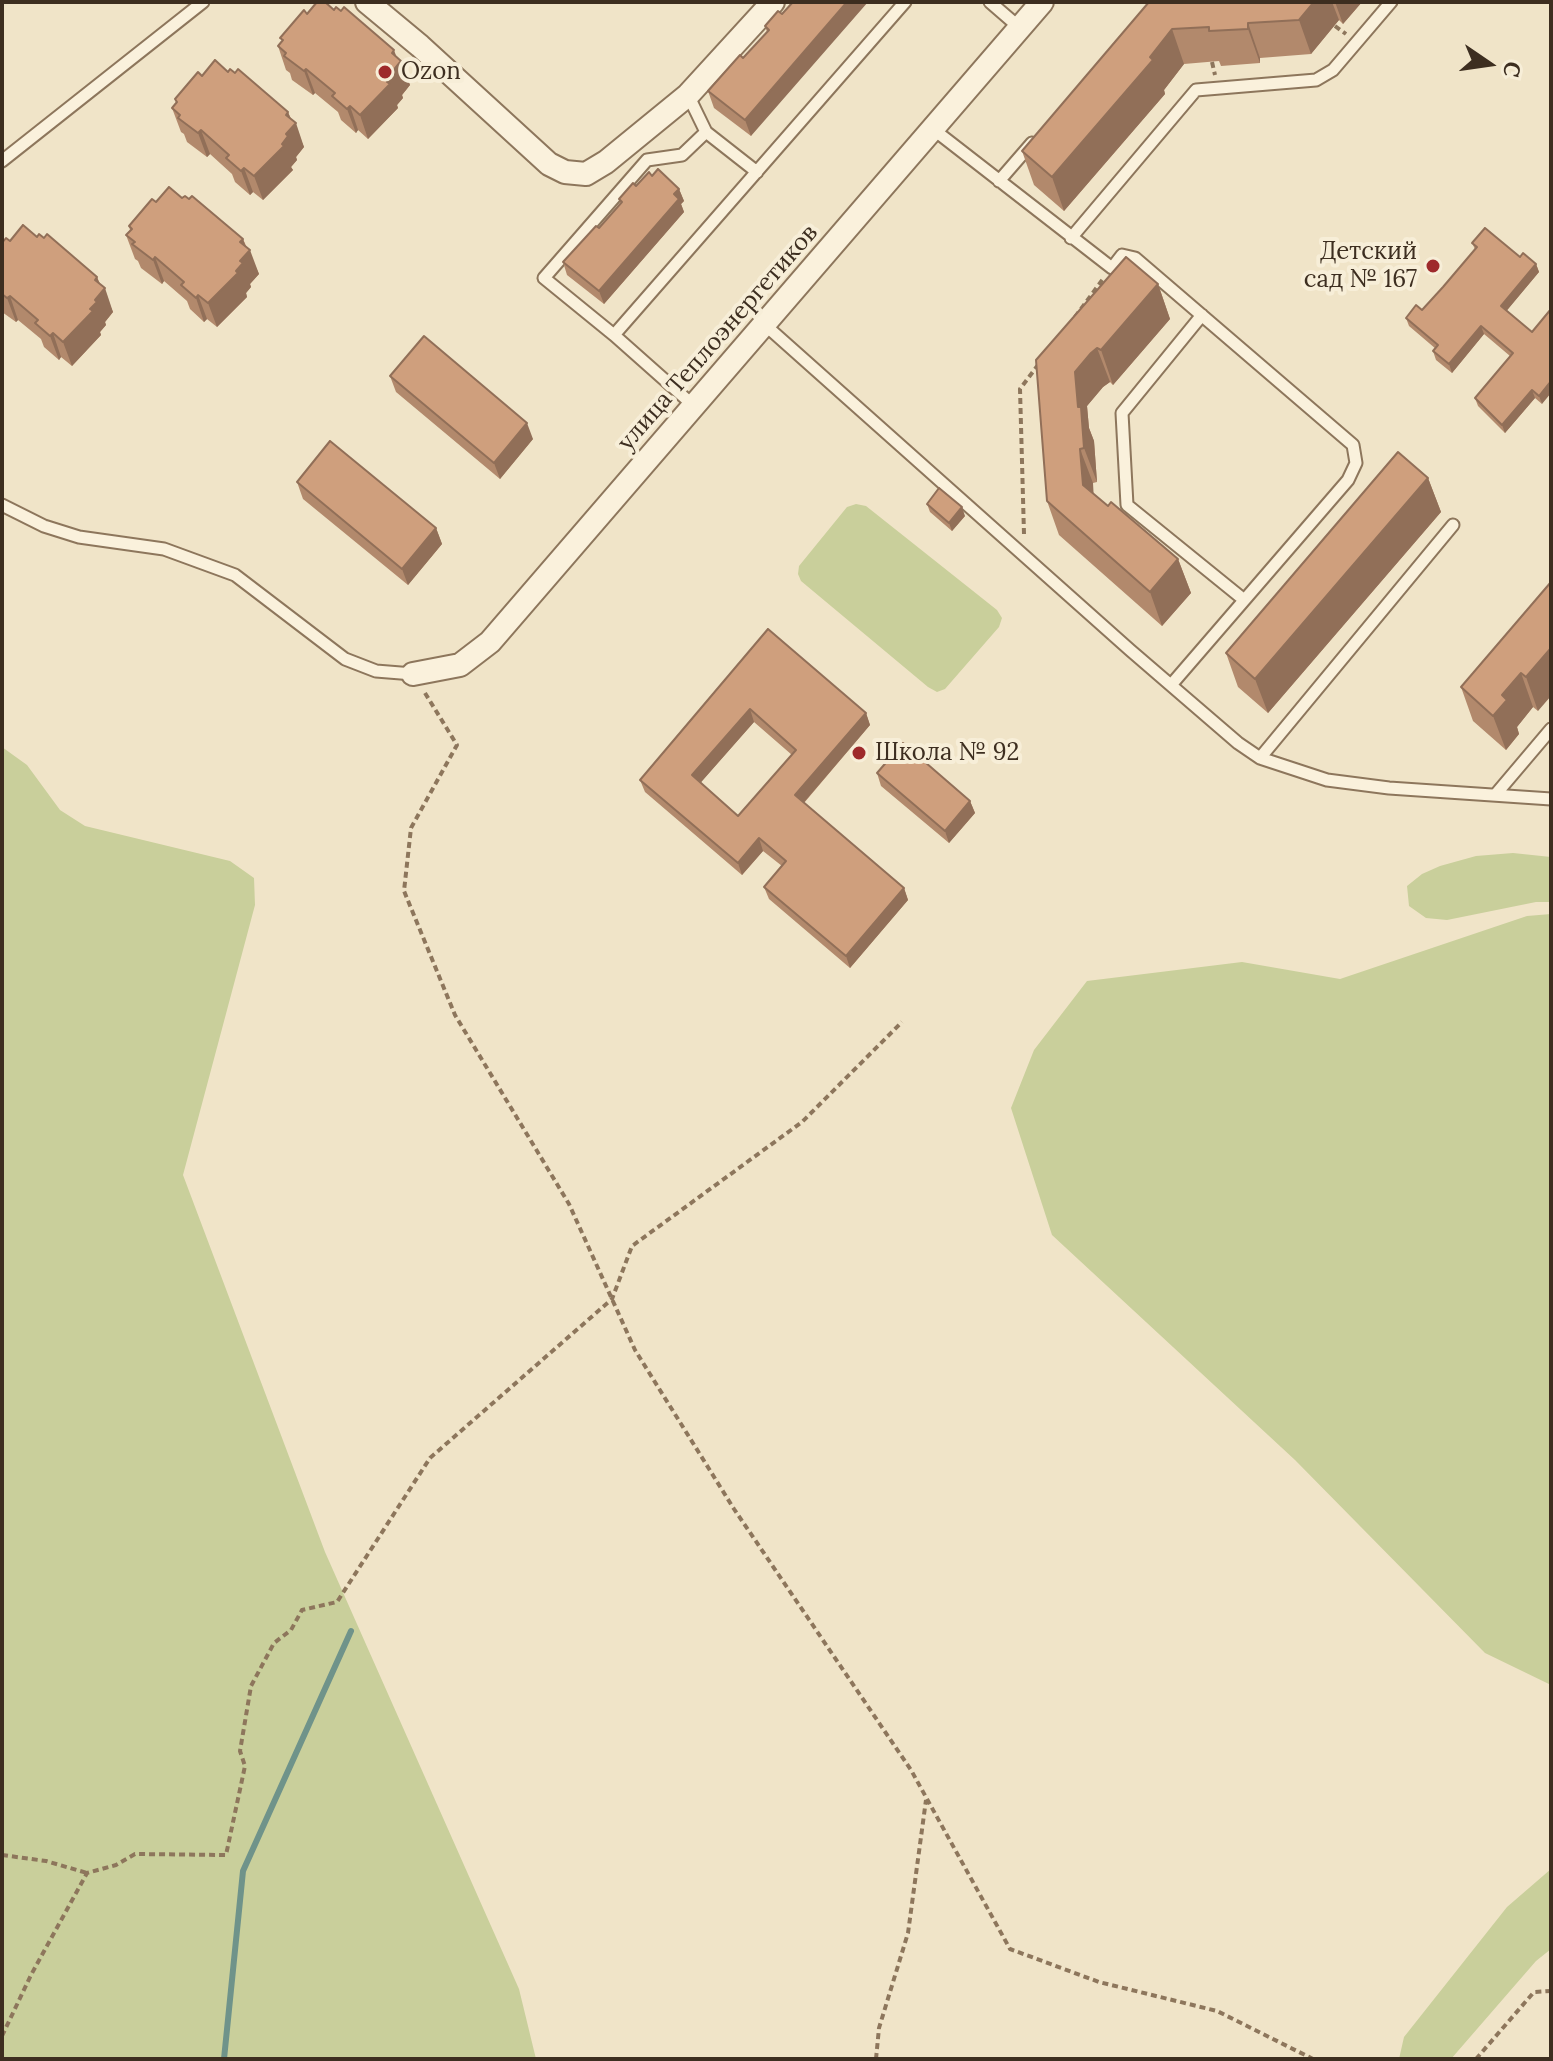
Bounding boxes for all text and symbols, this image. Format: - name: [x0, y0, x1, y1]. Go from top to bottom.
- north arrow: [1449, 24, 1529, 104]
- place label: Ozon: [401, 58, 461, 86]
- text: С: [1497, 59, 1528, 80]
- marker: Ozon: [376, 63, 394, 81]
- street label: улица Теплоэнергетиков: [612, 219, 824, 457]
- place label: Детский сад № 167: [1304, 238, 1417, 294]
- marker: Детский сад № 167: [1424, 257, 1442, 275]
- place label: Школа № 92: [875, 739, 1019, 767]
- marker: Школа № 92: [850, 744, 868, 762]

